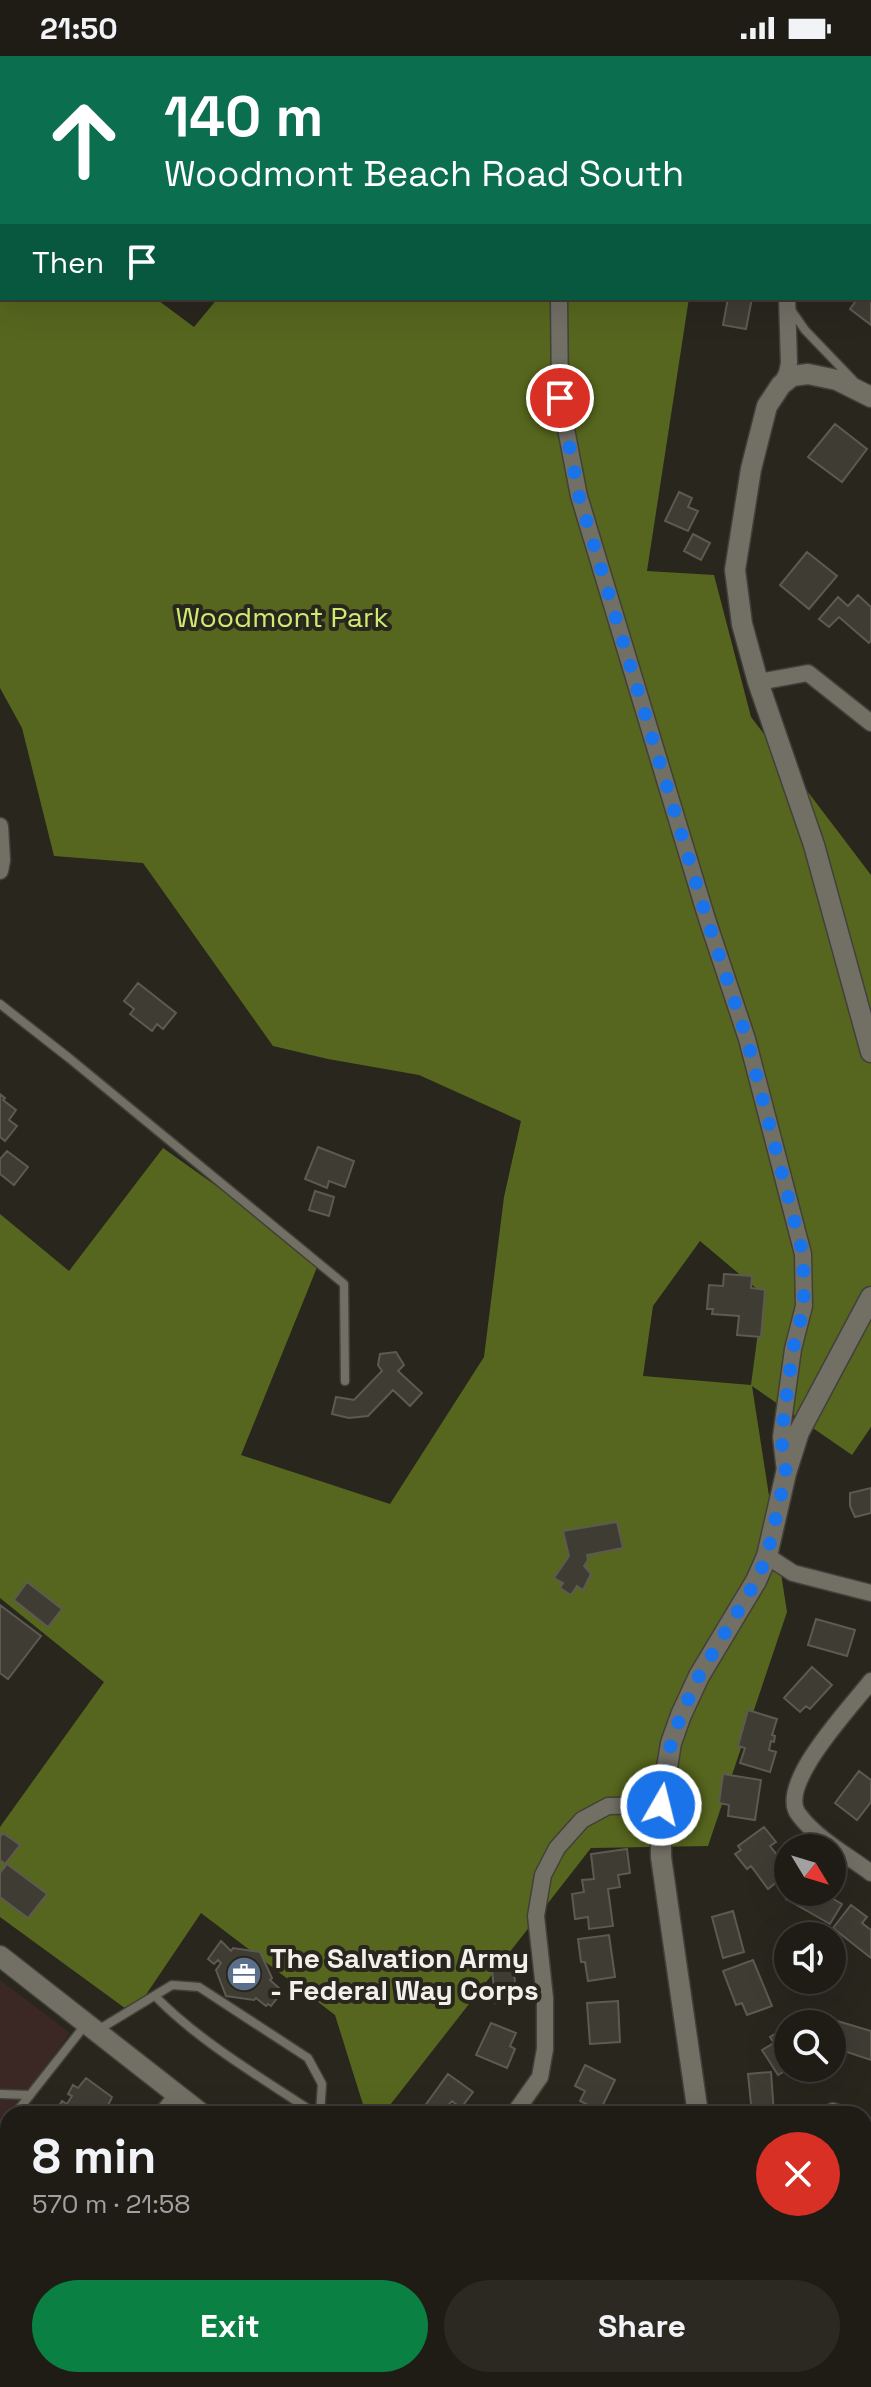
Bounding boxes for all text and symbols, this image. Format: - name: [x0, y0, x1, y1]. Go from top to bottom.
- text: 21:50: [40, 9, 118, 48]
- text: 140 m: [164, 81, 323, 152]
- icon: ahead: [32, 88, 136, 192]
- text: Woodmont Beach Road South: [164, 151, 684, 197]
- icon: arrive: [120, 240, 164, 284]
- text: Then: [32, 243, 104, 282]
- pin: [526, 364, 594, 432]
- icon: arrive: [538, 376, 582, 420]
- park label: Woodmont Park: [175, 599, 389, 635]
- position arrow: [619, 1763, 703, 1847]
- north arrow: [774, 1834, 846, 1906]
- map controls: [774, 1834, 846, 2082]
- button: sound: [774, 1922, 846, 1994]
- place label: The Salvation Army - Federal Way Corps: [270, 1940, 539, 2008]
- office icon: The Salvation Army - Federal Way Corps: [225, 1955, 263, 1993]
- button: search: [774, 2010, 846, 2082]
- text: 8 min: [32, 2126, 156, 2187]
- button: close: [756, 2132, 840, 2216]
- text: 570 m · 21:58: [32, 2187, 191, 2221]
- button: Exit: [32, 2280, 428, 2372]
- button: Share: [444, 2280, 840, 2372]

